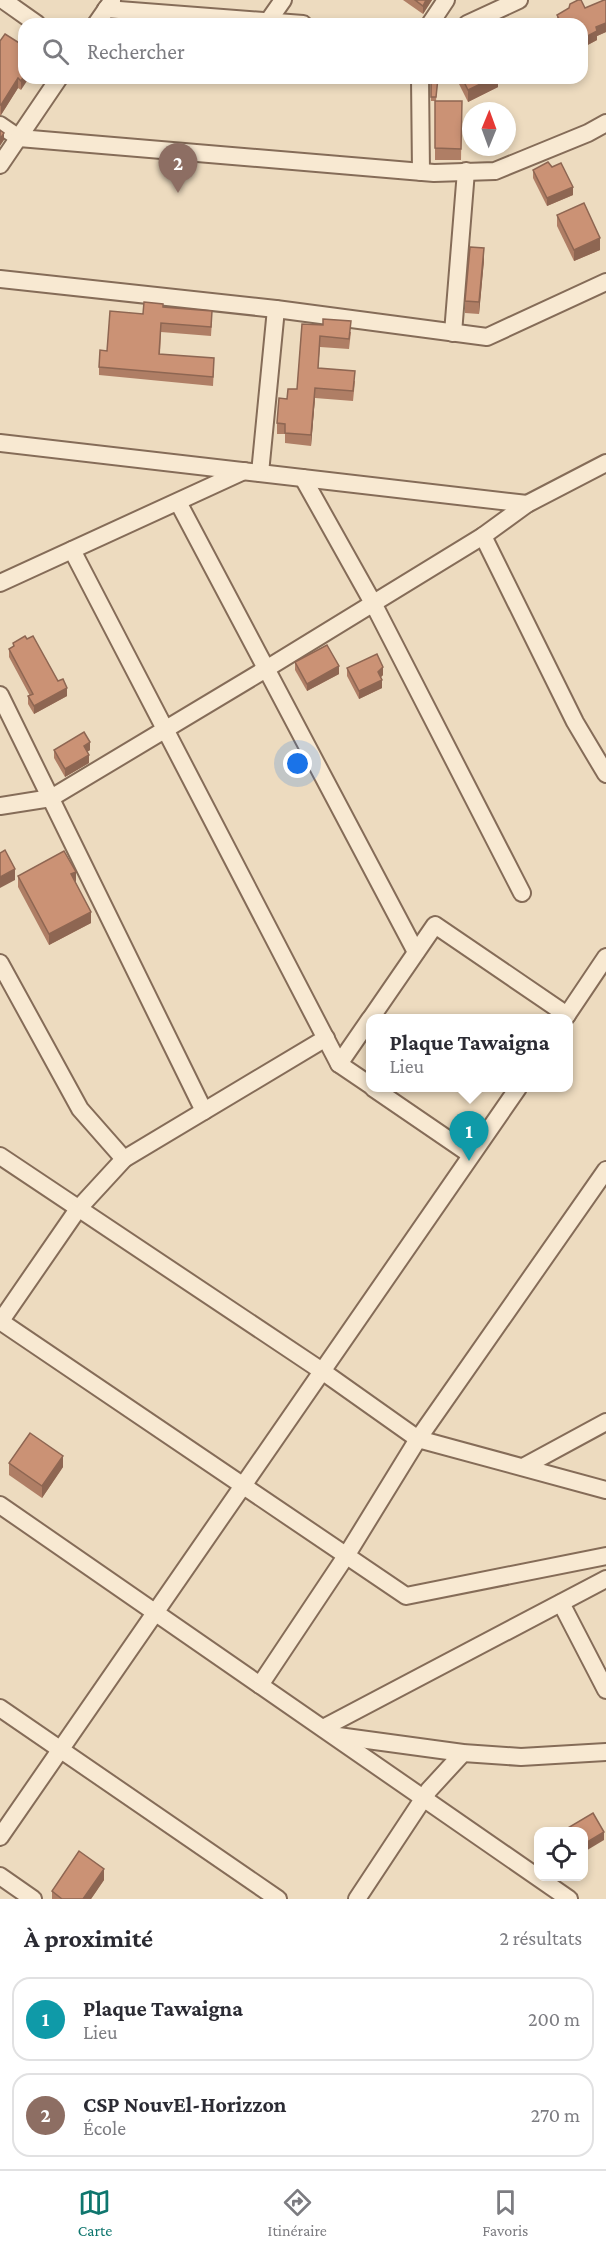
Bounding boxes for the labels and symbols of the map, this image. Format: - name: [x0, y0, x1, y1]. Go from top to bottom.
- north arrow: [462, 102, 516, 156]
- pin: 2: [158, 144, 198, 193]
- your location: [283, 749, 312, 778]
- pin: 1: [450, 1112, 488, 1161]

